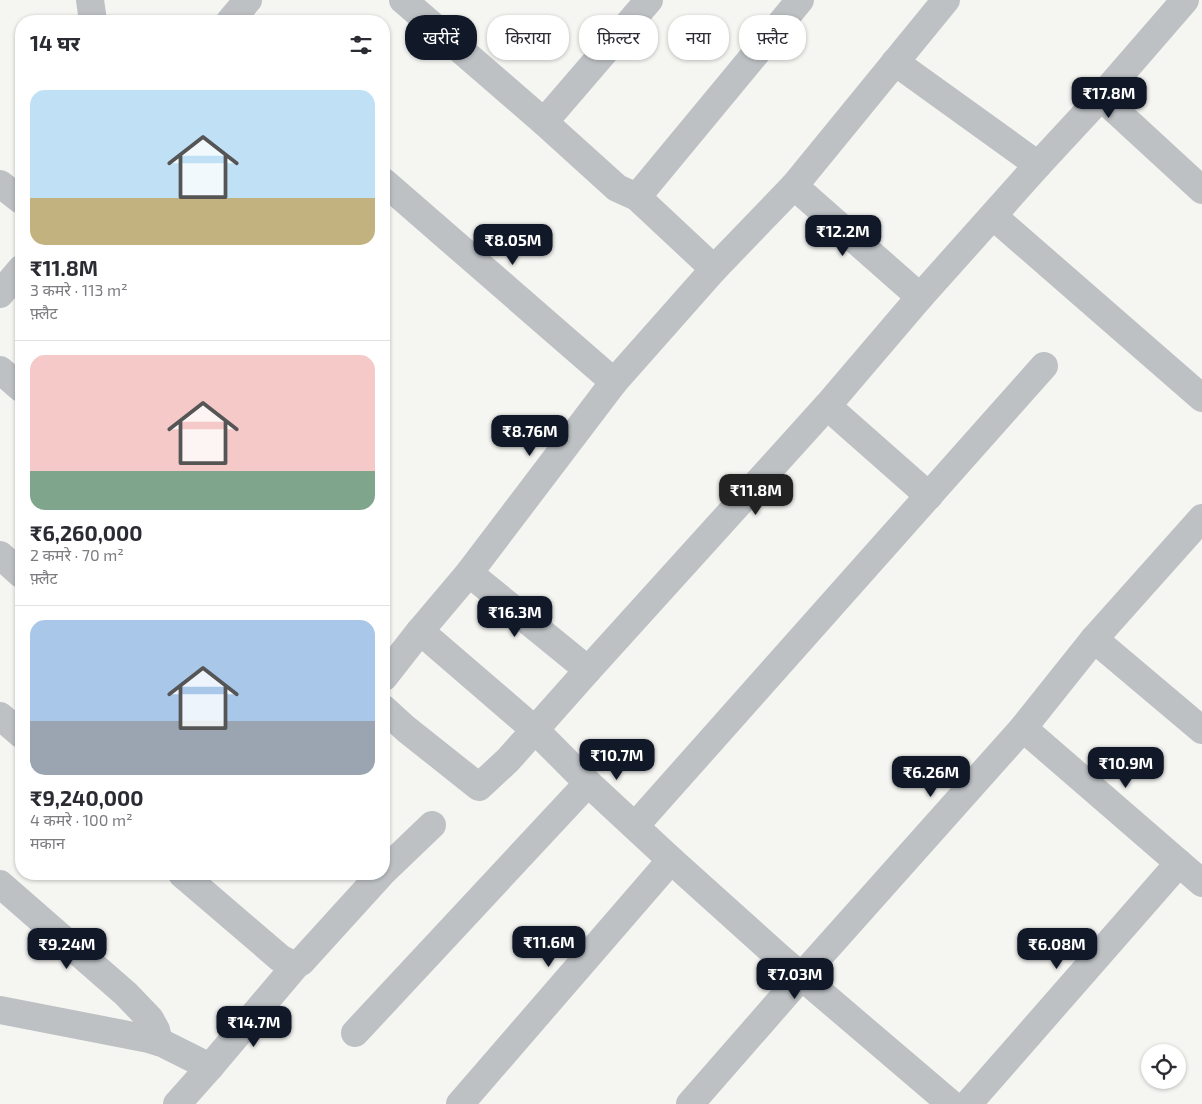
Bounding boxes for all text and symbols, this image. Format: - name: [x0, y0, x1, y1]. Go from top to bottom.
- chip: खरीदें: [405, 15, 477, 60]
- chip: किराया: [487, 15, 569, 60]
- chip: फ़िल्टर: [579, 15, 658, 60]
- chip: नया: [668, 15, 729, 60]
- chip: फ़्लैट: [739, 15, 806, 60]
- text: 14 घर: [30, 30, 80, 55]
- icon: filters: [347, 31, 375, 59]
- pin: ₹17.8M: [1068, 76, 1150, 119]
- text: ₹17.8M: [1083, 83, 1135, 102]
- icon: home: [158, 122, 248, 212]
- pin: ₹12.2M: [802, 214, 884, 257]
- text: ₹12.2M: [816, 221, 870, 240]
- pin: ₹8.05M: [472, 224, 554, 266]
- text: ₹8.05M: [485, 230, 541, 249]
- text: ₹11.8M: [30, 255, 98, 280]
- text: 3 कमरे · 113 m²: [30, 280, 128, 299]
- text: फ़्लैट: [30, 303, 58, 322]
- icon: home: [158, 388, 248, 478]
- pin: ₹8.76M: [489, 414, 571, 457]
- text: ₹8.76M: [502, 421, 558, 440]
- pin: ₹11.8M: [715, 474, 797, 516]
- text: ₹11.8M: [730, 480, 782, 499]
- text: ₹6,260,000: [30, 520, 143, 545]
- text: 2 कमरे · 70 m²: [30, 545, 124, 564]
- text: फ़्लैट: [30, 568, 58, 587]
- pin: ₹16.3M: [474, 596, 556, 638]
- text: ₹16.3M: [488, 602, 542, 621]
- icon: home: [158, 653, 248, 743]
- pin: ₹10.7M: [576, 738, 658, 781]
- text: ₹10.7M: [591, 745, 643, 764]
- pin: ₹10.9M: [1085, 746, 1167, 789]
- text: ₹10.9M: [1099, 753, 1153, 772]
- pin: ₹6.26M: [890, 756, 972, 798]
- text: ₹6.26M: [903, 762, 959, 781]
- text: ₹9,240,000: [30, 785, 144, 810]
- text: 4 कमरे · 100 m²: [30, 810, 133, 829]
- text: मकान: [30, 833, 65, 852]
- pin: ₹11.6M: [508, 926, 590, 968]
- pin: ₹9.24M: [26, 928, 108, 970]
- pin: ₹6.08M: [1016, 928, 1098, 970]
- text: ₹11.6M: [523, 932, 575, 951]
- text: ₹9.24M: [39, 934, 95, 953]
- text: ₹6.08M: [1028, 934, 1086, 953]
- pin: ₹7.03M: [754, 958, 836, 1000]
- text: ₹7.03M: [768, 964, 822, 983]
- pin: ₹14.7M: [213, 1006, 295, 1048]
- text: ₹14.7M: [227, 1012, 281, 1031]
- map controls: [1141, 1044, 1186, 1089]
- button: locate: [1141, 1044, 1186, 1089]

